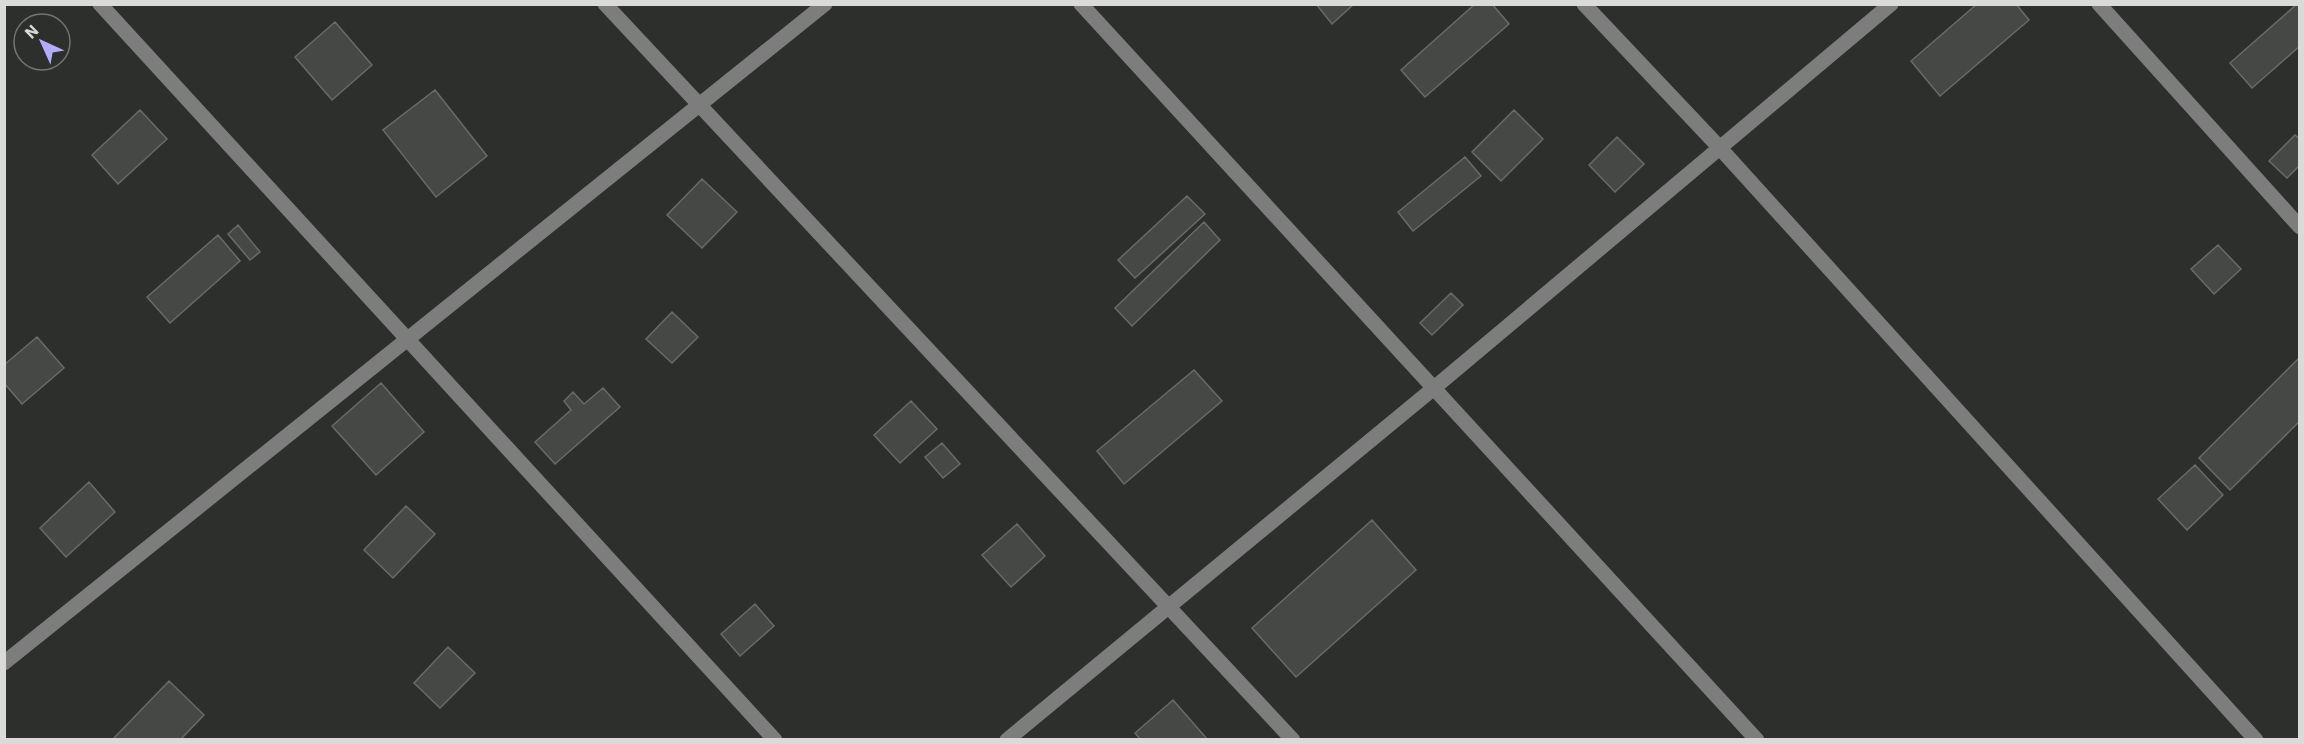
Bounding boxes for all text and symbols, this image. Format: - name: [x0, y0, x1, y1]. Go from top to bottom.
- north arrow: [12, 12, 72, 72]
- text: N: [20, 20, 43, 43]

